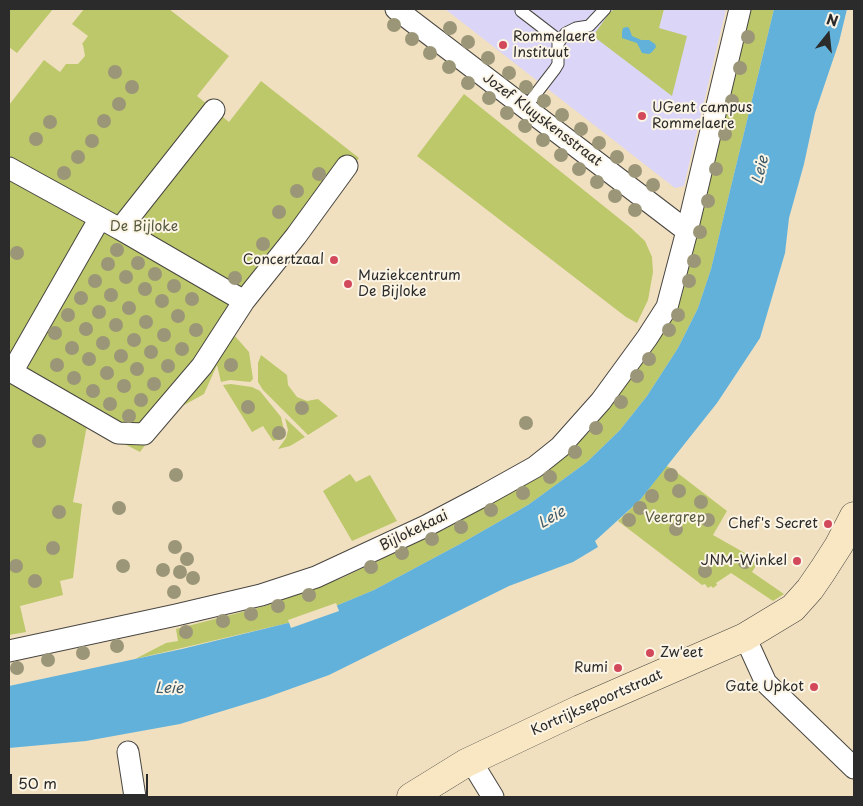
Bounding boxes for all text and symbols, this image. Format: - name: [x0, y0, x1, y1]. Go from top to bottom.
- text: N: [824, 8, 840, 32]
- north arrow: [803, 10, 853, 60]
- place label: Rommelaere Instituut: [513, 29, 596, 62]
- marker: Rommelaere Instituut: [497, 39, 509, 51]
- street label: Jozef Kluyskensstraat: [479, 70, 605, 170]
- place label: UGent campus Rommelaere: [652, 100, 752, 132]
- marker: UGent campus Rommelaere: [636, 110, 648, 122]
- water label: Leie: [749, 154, 773, 186]
- park label: De Bijloke: [110, 219, 178, 235]
- place label: Concertzaal: [243, 252, 324, 268]
- marker: Concertzaal: [328, 254, 340, 266]
- place label: Muziekcentrum De Bijloke: [358, 268, 461, 300]
- marker: Muziekcentrum De Bijloke: [342, 278, 354, 290]
- water label: Leie: [535, 503, 569, 533]
- street label: Bijlokekaai: [377, 507, 451, 555]
- park label: Veergrep: [645, 510, 705, 526]
- place label: Chef's Secret: [728, 516, 818, 532]
- marker: Chef's Secret: [822, 518, 834, 530]
- place label: JNM-Winkel: [701, 553, 787, 569]
- marker: JNM-Winkel: [791, 555, 803, 567]
- place label: Zw'eet: [660, 645, 703, 661]
- marker: Zw'eet: [644, 647, 656, 659]
- place label: Rumi: [574, 660, 608, 676]
- marker: Rumi: [612, 662, 624, 674]
- street label: Kortrijksepoortstraat: [529, 666, 665, 740]
- place label: Gate Upkot: [725, 679, 804, 695]
- water label: Leie: [155, 680, 183, 698]
- marker: Gate Upkot: [808, 681, 820, 693]
- scale bar: [12, 764, 150, 796]
- text: 50 m: [18, 771, 57, 794]

